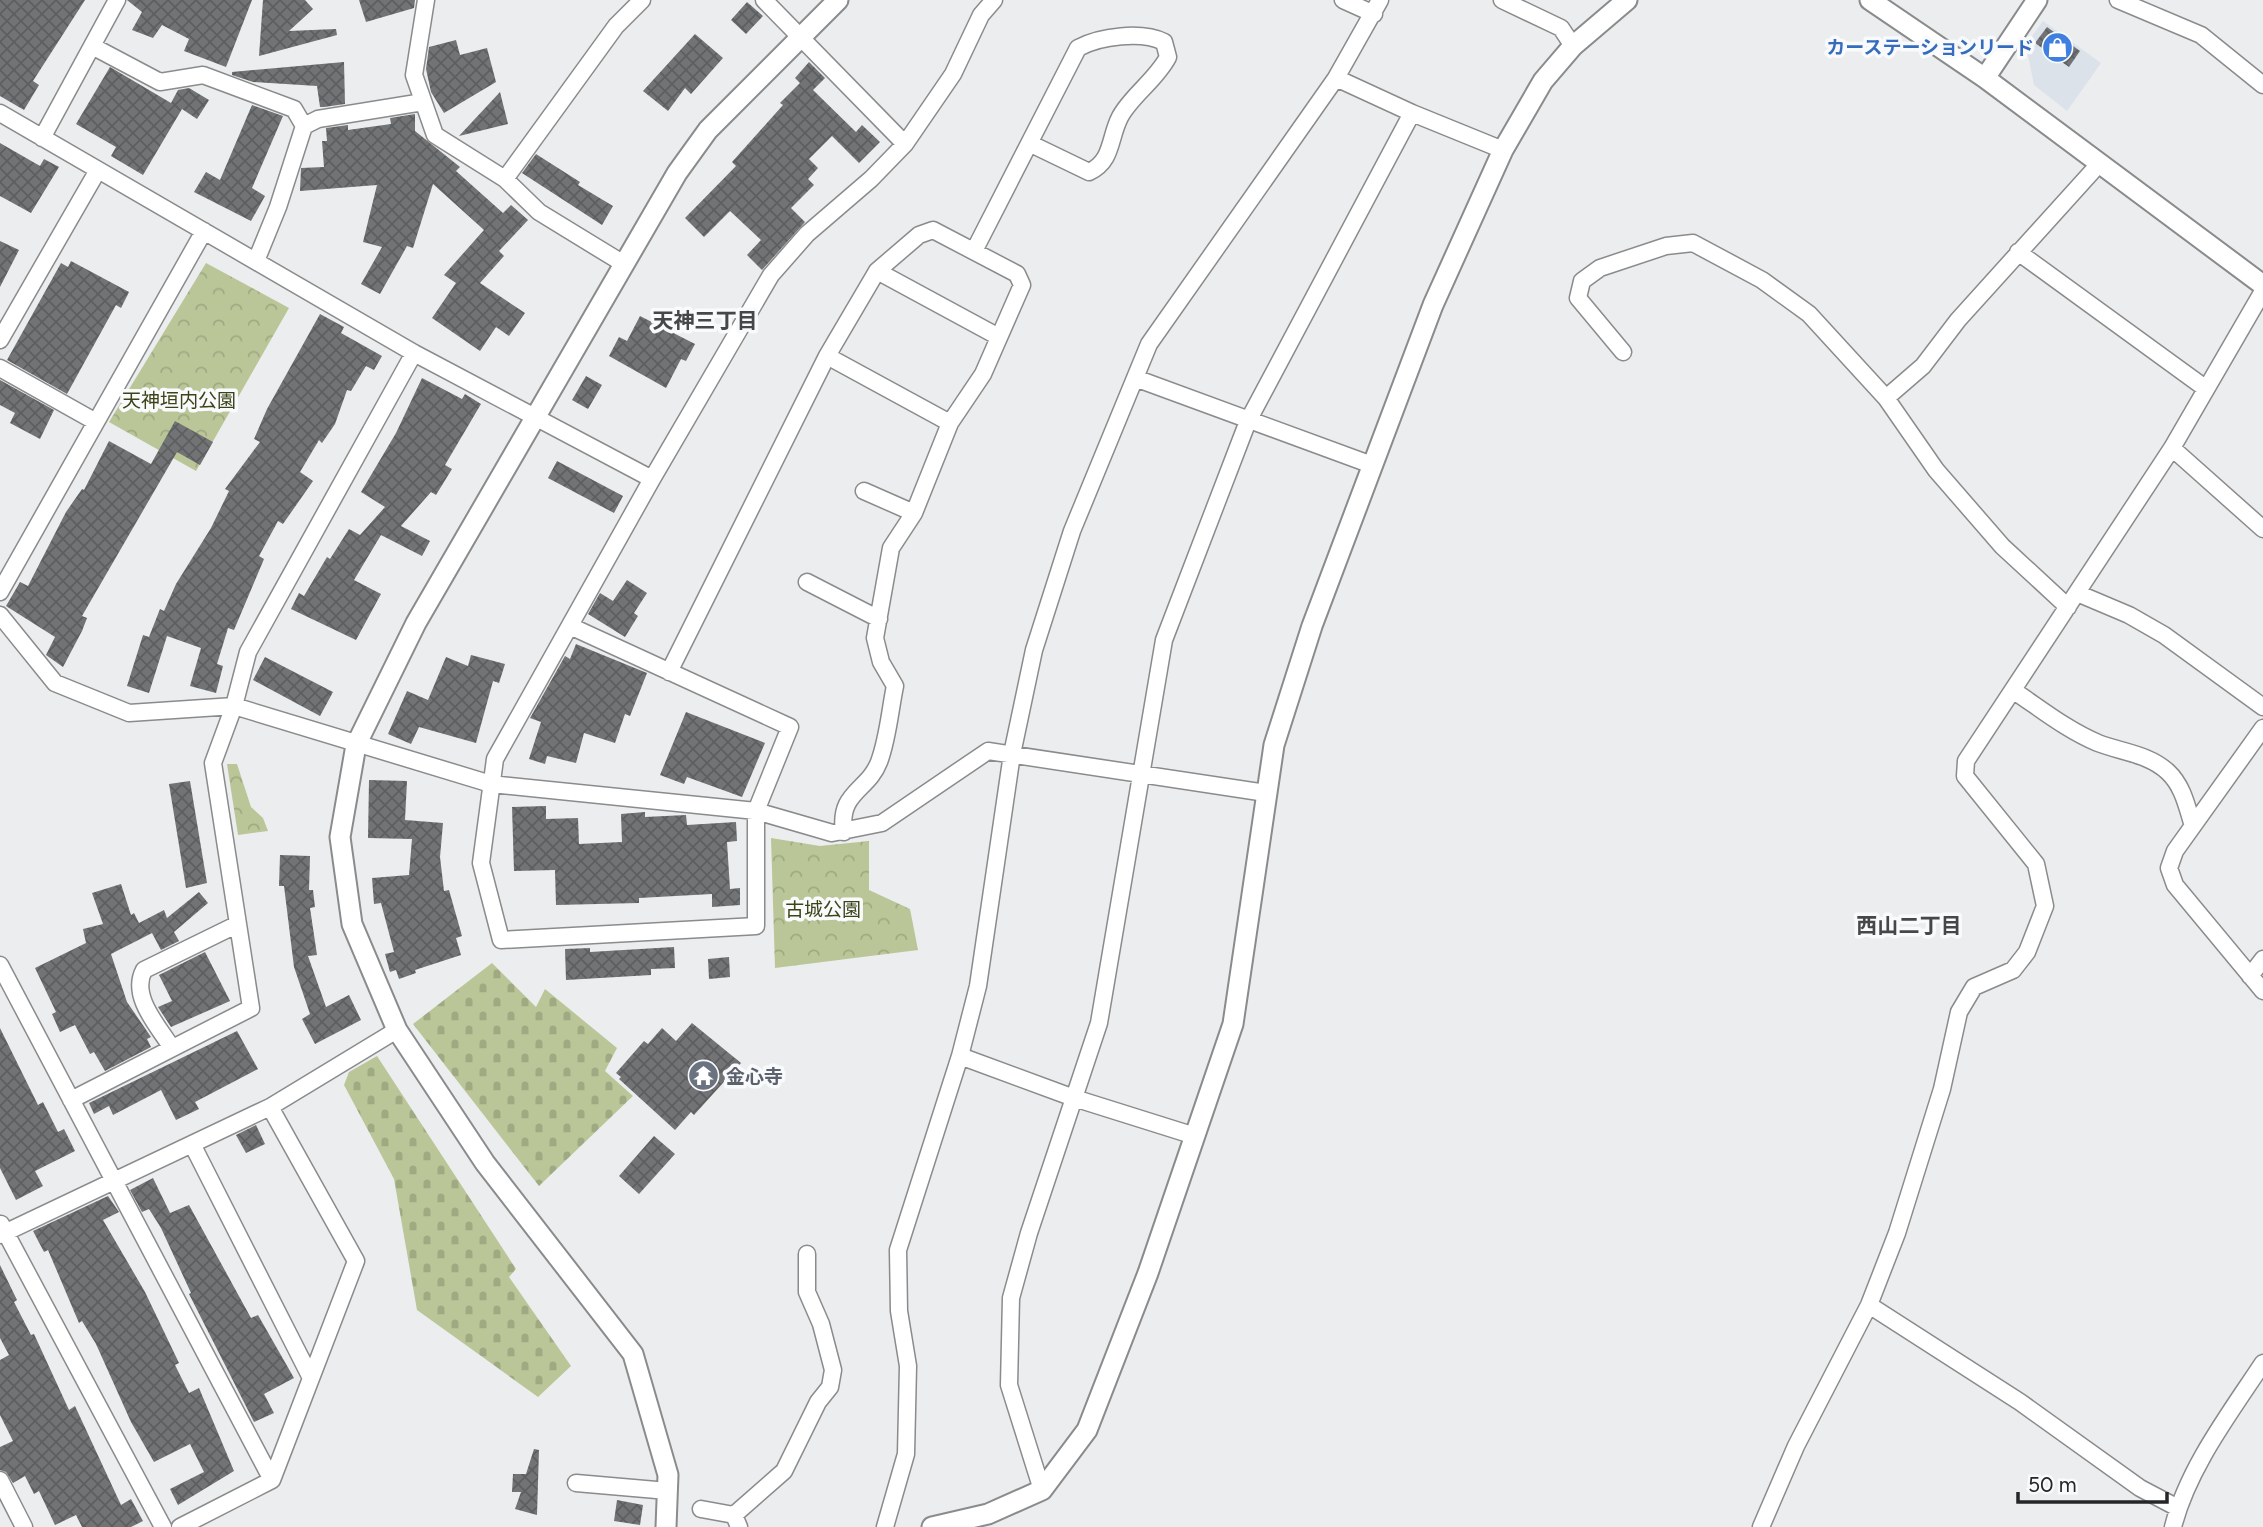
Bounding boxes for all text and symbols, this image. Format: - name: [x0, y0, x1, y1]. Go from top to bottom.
- shop icon: カーステーションリード: [2040, 30, 2074, 64]
- place label: カーステーションリード: [1826, 36, 2034, 59]
- district label: 天神三丁目: [653, 308, 758, 333]
- park label: 天神垣内公園: [122, 389, 236, 412]
- park label: 古城公園: [785, 898, 861, 921]
- district label: 西山二丁目: [1857, 913, 1962, 938]
- temple icon: 金心寺: [686, 1059, 720, 1093]
- place label: 金心寺: [726, 1065, 783, 1088]
- scale bar: [2018, 1460, 2167, 1504]
- text: 50 m: [2028, 1472, 2077, 1497]

